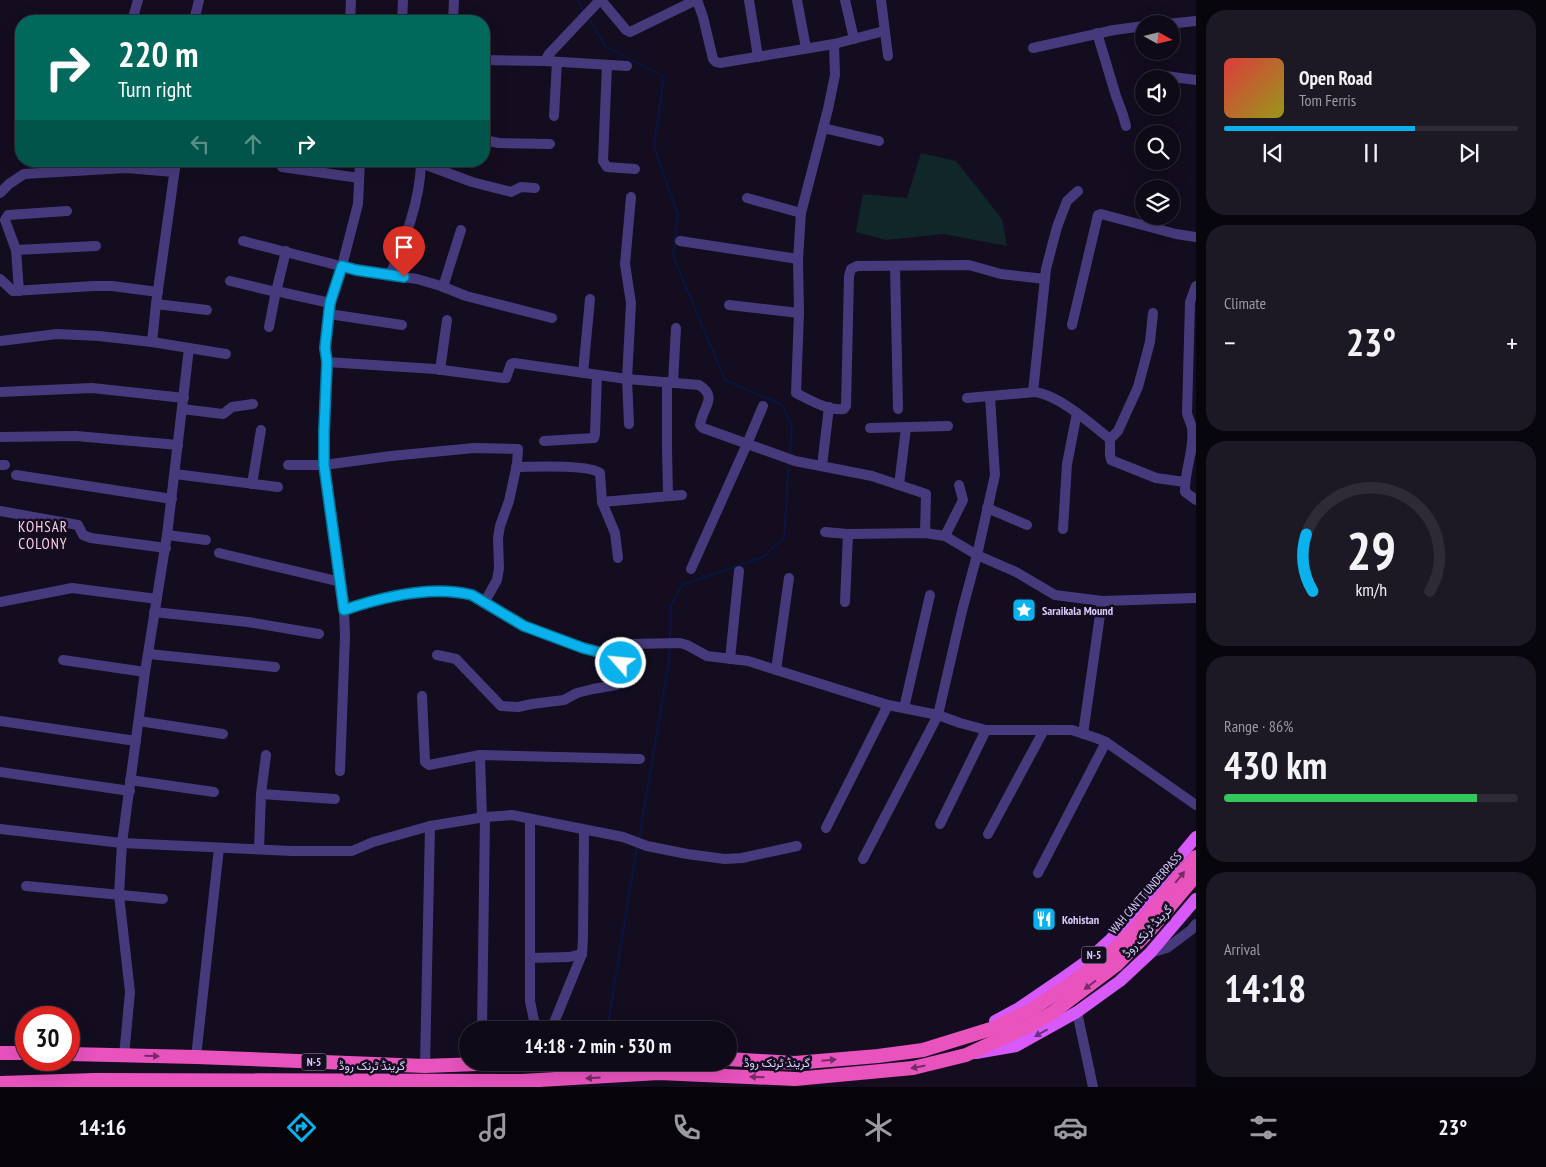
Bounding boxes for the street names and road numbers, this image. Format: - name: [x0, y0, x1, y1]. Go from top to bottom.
- street label: WAH CANTT UNDERPASS: [1105, 849, 1185, 937]
- street label: گرینڈ ٹرنک روڈ: [1119, 902, 1176, 961]
- road number: N-5: [1082, 946, 1106, 964]
- road number: N-5: [302, 1054, 326, 1070]
- street label: گرینڈ ٹرنک روڈ: [744, 1055, 810, 1071]
- street label: گرینڈ ٹرنک روڈ: [339, 1058, 405, 1074]

